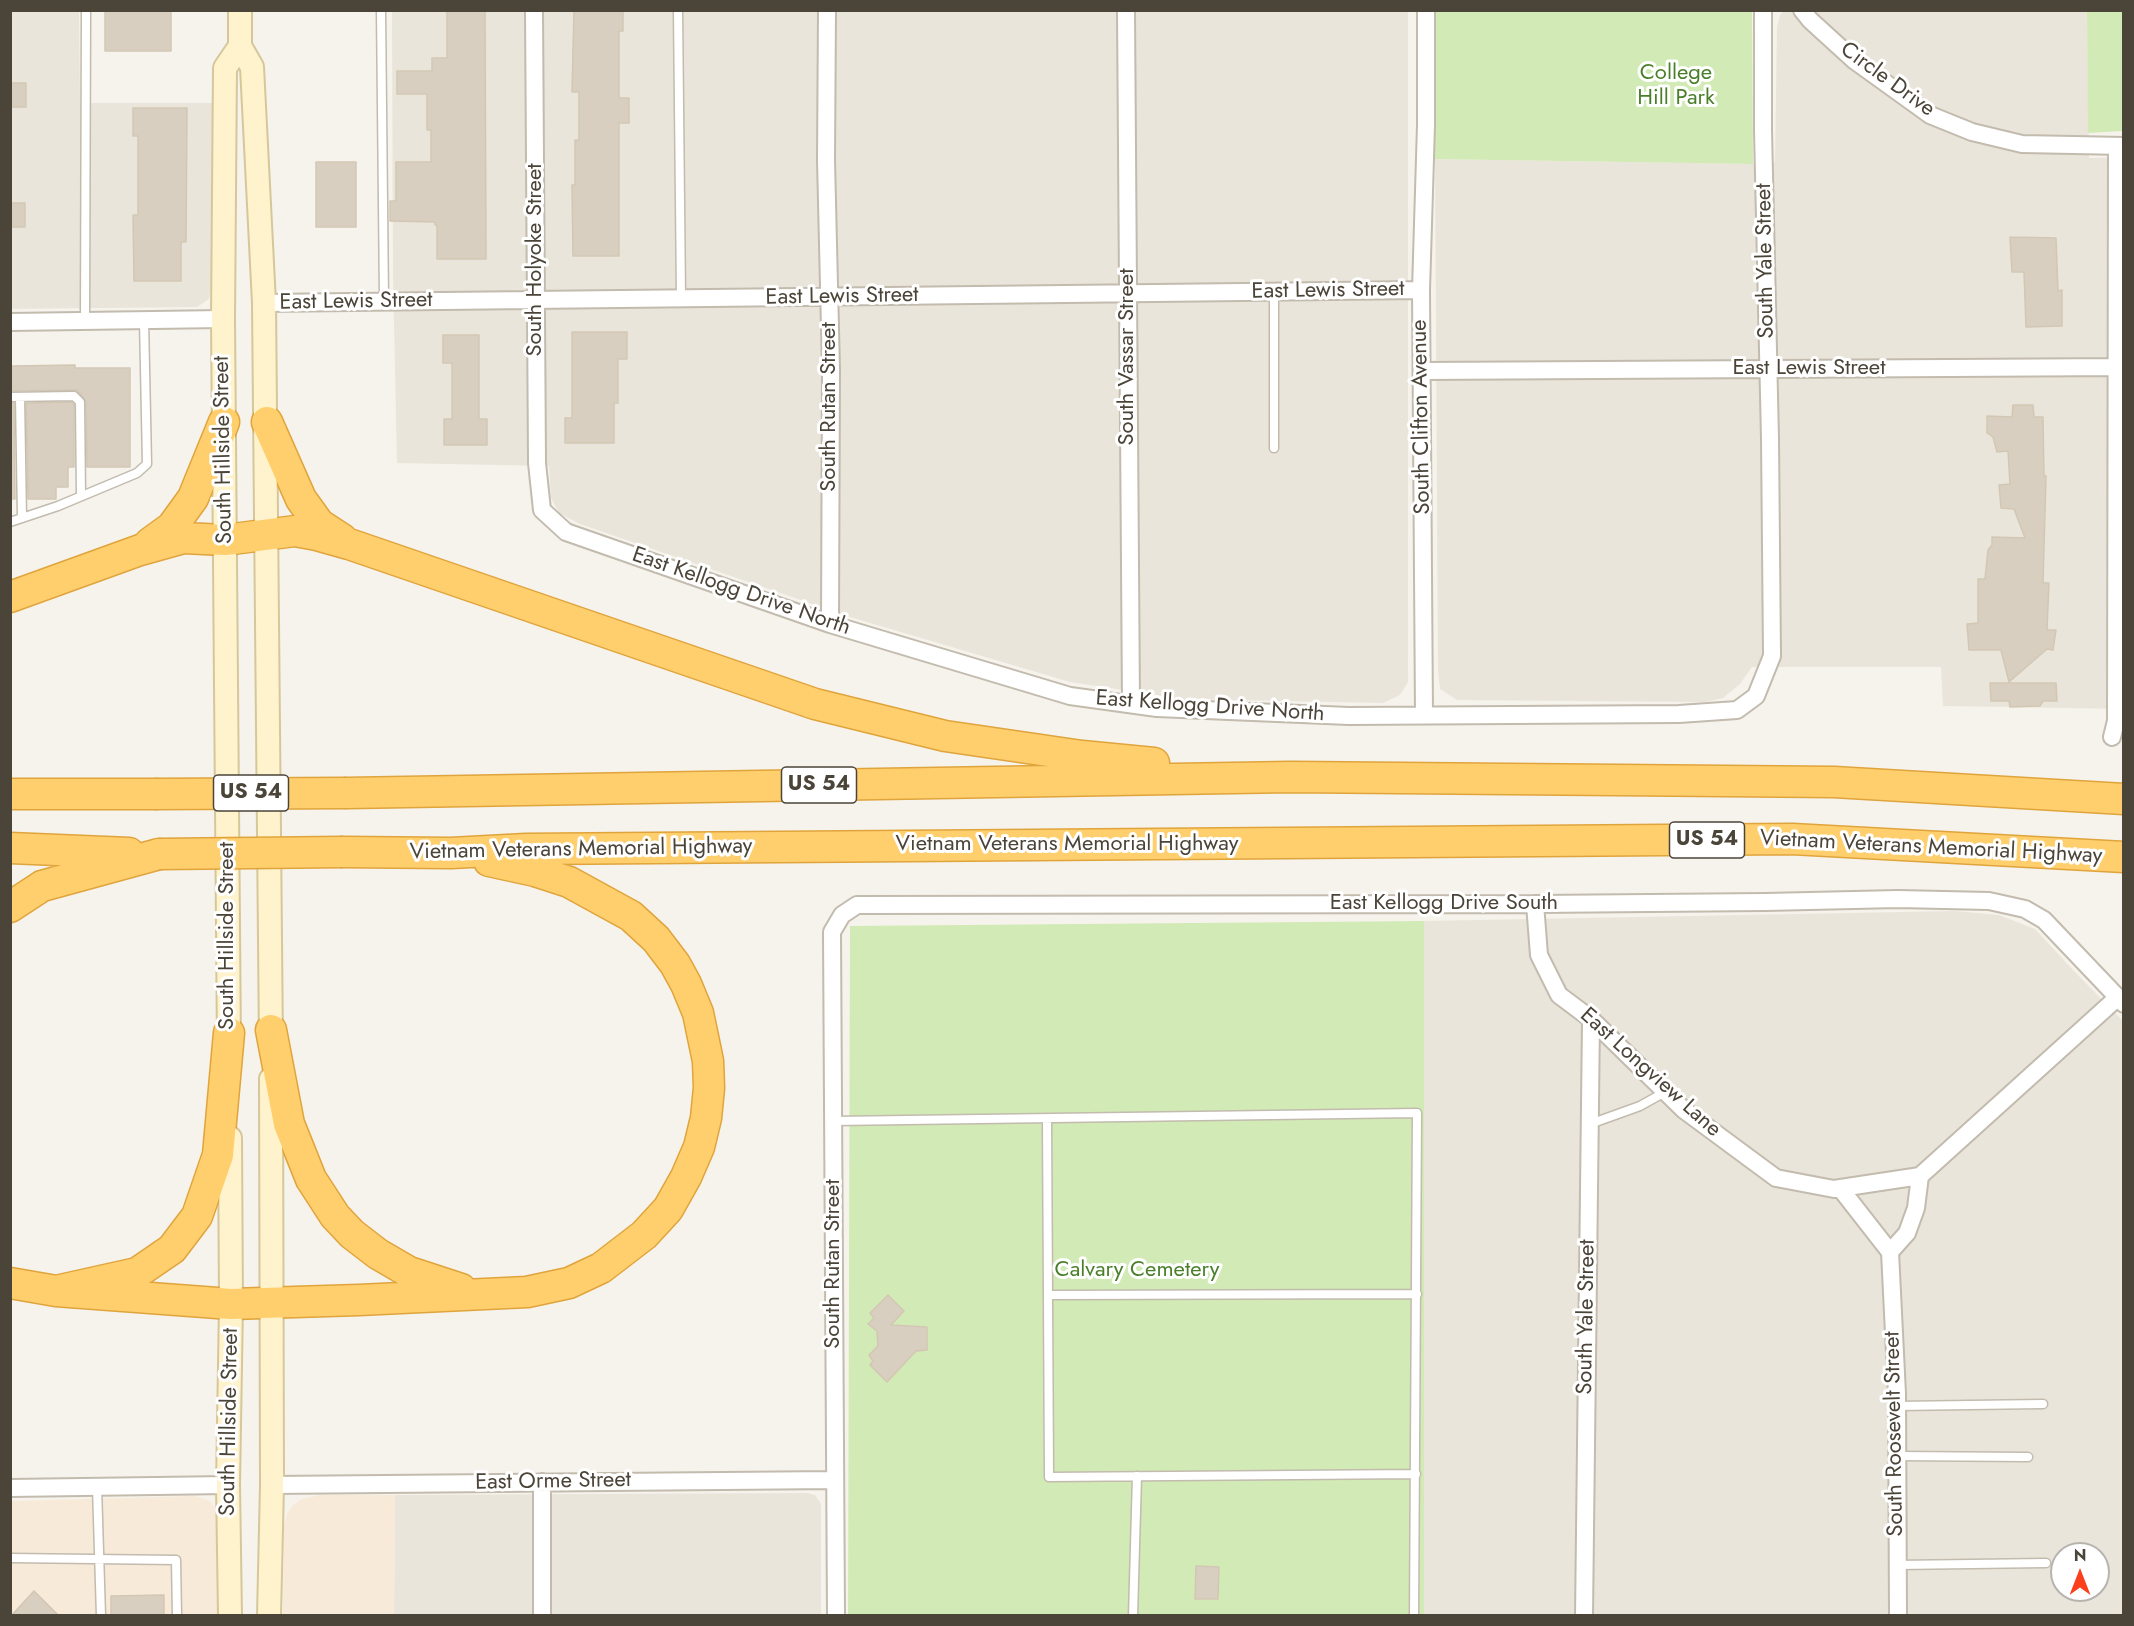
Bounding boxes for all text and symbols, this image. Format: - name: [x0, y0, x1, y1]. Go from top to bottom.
- street label: Circle Drive: [1835, 37, 1939, 123]
- park label: College Hill Park: [1637, 61, 1715, 112]
- street label: South Holyoke Street: [523, 164, 549, 356]
- street label: South Yale Street: [1751, 183, 1781, 339]
- street label: South Vassar Street: [1115, 269, 1141, 445]
- street label: East Lewis Street: [1251, 276, 1405, 306]
- street label: East Lewis Street: [765, 282, 919, 312]
- street label: East Lewis Street: [279, 287, 433, 317]
- street label: South Clifton Avenue: [1407, 319, 1437, 515]
- street label: South Rutan Street: [817, 322, 843, 492]
- street label: South Hillside Street: [209, 356, 239, 544]
- street label: East Lewis Street: [1733, 356, 1885, 382]
- street label: East Kellogg Drive North: [628, 542, 854, 642]
- street label: East Kellogg Drive North: [1095, 686, 1325, 728]
- road number: US 54: [782, 767, 856, 803]
- road number: US 54: [214, 775, 288, 811]
- road number: US 54: [1670, 822, 1744, 858]
- street label: Vietnam Veterans Memorial Highway: [1759, 826, 2103, 870]
- street label: Vietnam Veterans Memorial Highway: [896, 832, 1238, 858]
- street label: Vietnam Veterans Memorial Highway: [409, 834, 753, 866]
- street label: South Hillside Street: [215, 842, 241, 1030]
- street label: East Kellogg Drive South: [1330, 891, 1558, 917]
- street label: East Longview Lane: [1574, 1003, 1726, 1143]
- street label: South Rutan Street: [821, 1179, 847, 1349]
- street label: South Yale Street: [1572, 1239, 1602, 1395]
- park label: Calvary Cemetery: [1055, 1258, 1219, 1284]
- street label: South Hillside Street: [215, 1328, 245, 1516]
- street label: South Roosevelt Street: [1880, 1331, 1910, 1537]
- street label: East Orme Street: [475, 1467, 631, 1497]
- north arrow: [2050, 1542, 2110, 1602]
- text: N: [2074, 1544, 2086, 1567]

